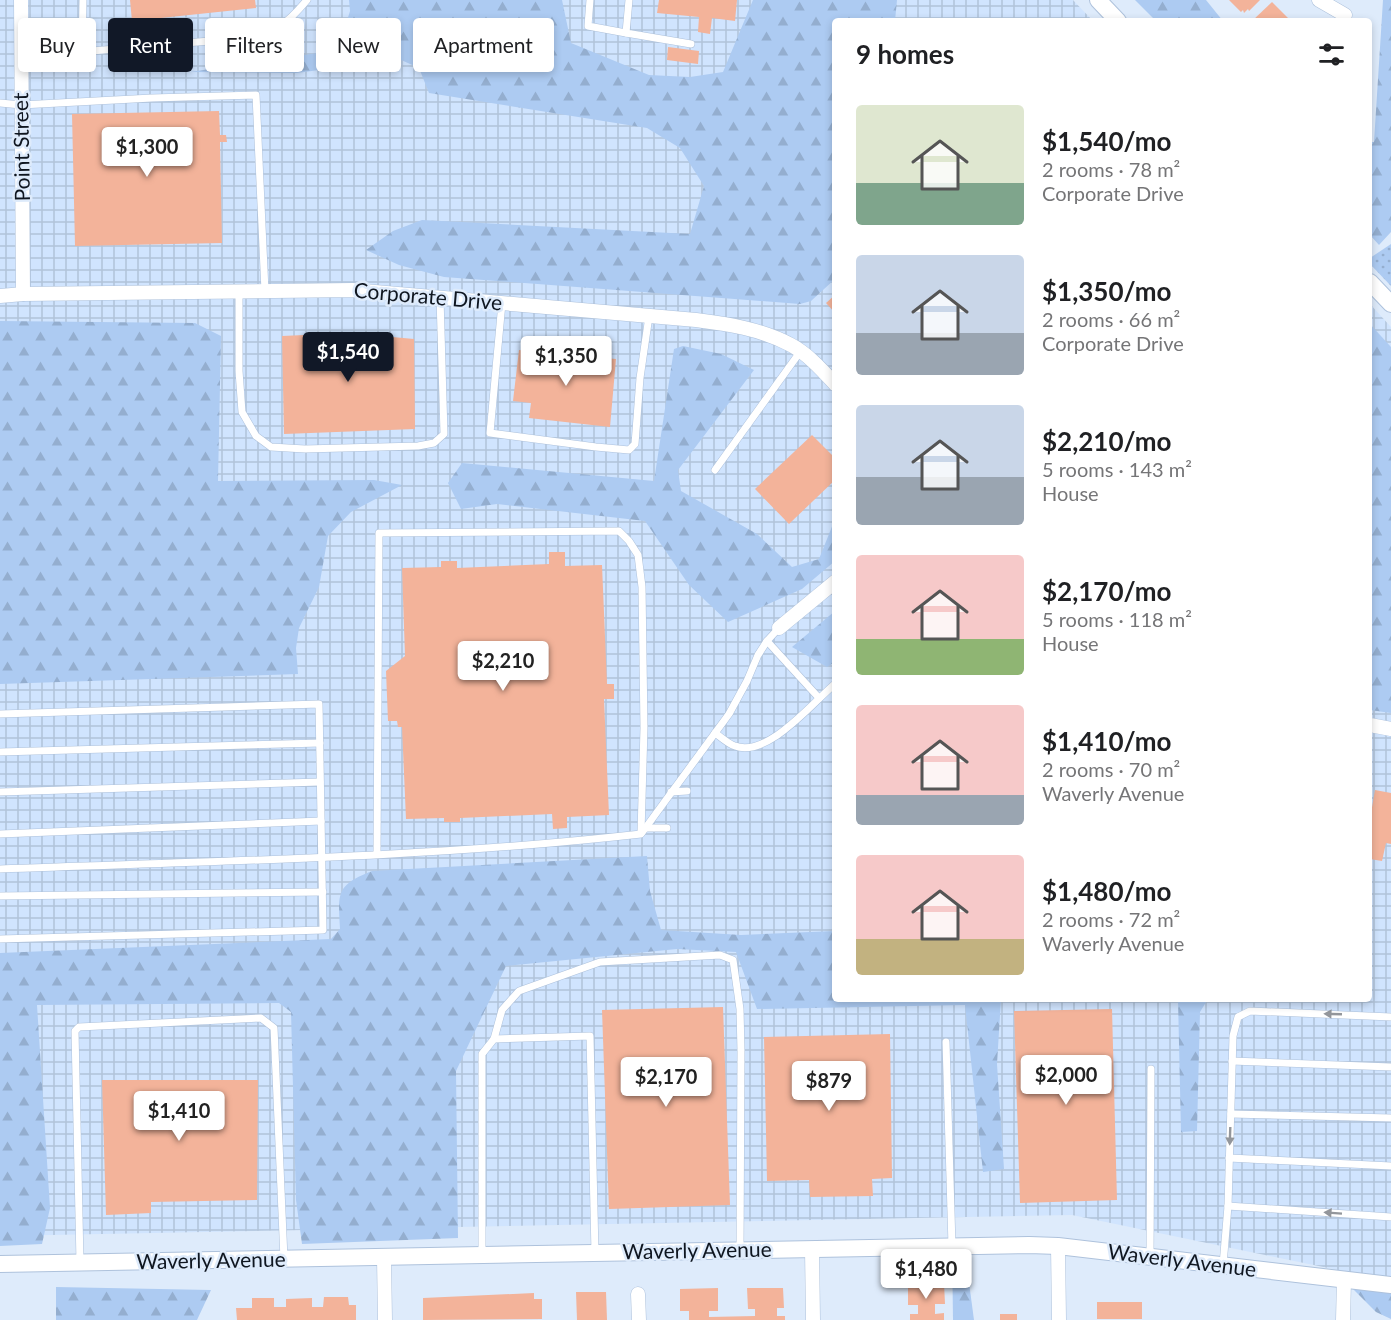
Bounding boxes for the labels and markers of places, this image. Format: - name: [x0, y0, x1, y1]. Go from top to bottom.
- pin: $1,300: [98, 127, 196, 178]
- pin: $1,540: [299, 332, 397, 383]
- pin: $1,350: [517, 336, 615, 387]
- pin: $2,210: [454, 641, 552, 692]
- pin: $2,000: [1017, 1055, 1115, 1106]
- pin: $2,170: [617, 1057, 715, 1108]
- pin: $879: [793, 1061, 865, 1112]
- pin: $1,410: [130, 1091, 228, 1142]
- pin: $1,480: [877, 1249, 975, 1300]

